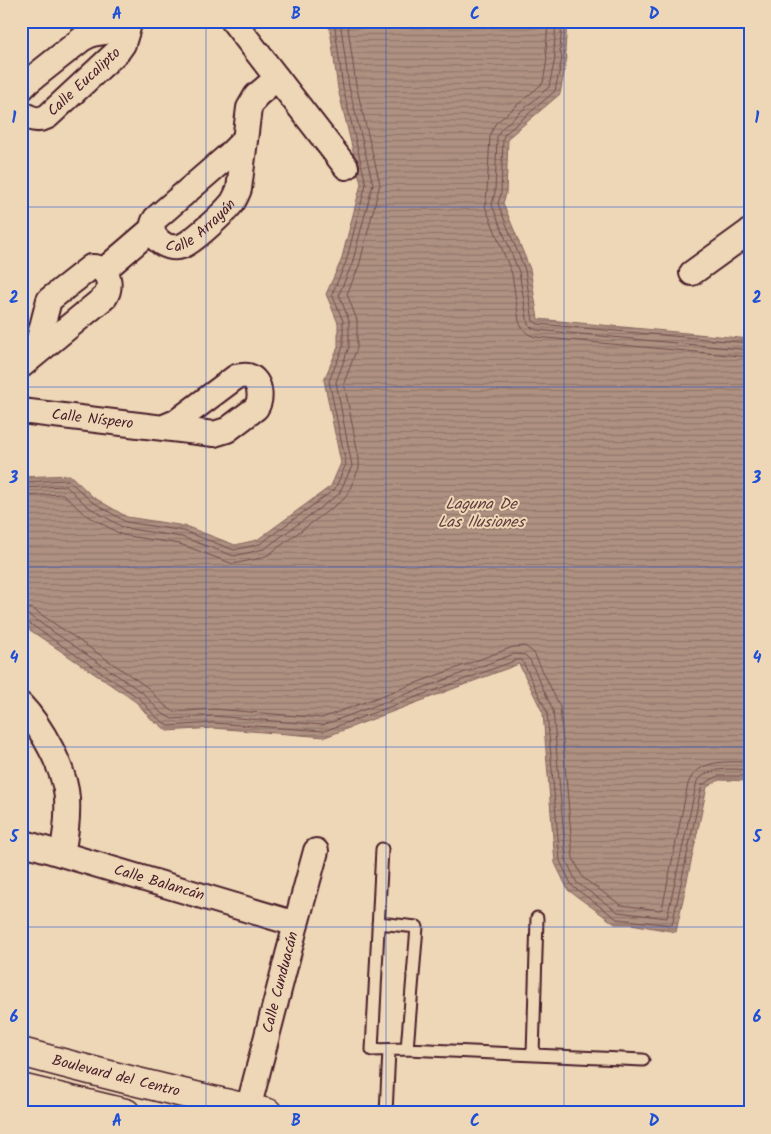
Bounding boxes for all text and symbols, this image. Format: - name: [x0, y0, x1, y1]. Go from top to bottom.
- text: A: [112, 2, 122, 27]
- text: B: [291, 2, 301, 27]
- text: C: [470, 2, 480, 27]
- text: D: [649, 2, 660, 27]
- street label: Calle Eucalipto: [42, 42, 127, 123]
- text: 1: [12, 106, 17, 131]
- text: 1: [755, 106, 760, 131]
- street label: Calle Arrayán: [163, 194, 242, 259]
- text: 2: [9, 286, 19, 311]
- text: 2: [752, 286, 762, 311]
- street label: Calle Níspero: [50, 403, 135, 436]
- text: 3: [9, 466, 19, 491]
- text: 3: [752, 466, 762, 491]
- water label: Laguna De Las Ilusiones: [438, 492, 526, 535]
- text: 4: [10, 646, 19, 671]
- text: 4: [753, 646, 762, 671]
- text: 5: [9, 825, 20, 850]
- text: 5: [752, 825, 763, 850]
- street label: Calle Balancán: [111, 858, 207, 908]
- street label: Calle Cunduacán: [256, 929, 306, 1036]
- text: 6: [10, 1005, 19, 1030]
- text: 6: [753, 1005, 762, 1030]
- street label: Boulevard del Centro: [49, 1049, 183, 1104]
- text: A: [112, 1109, 122, 1134]
- text: B: [291, 1109, 301, 1134]
- text: C: [470, 1109, 480, 1134]
- text: D: [649, 1109, 660, 1134]

